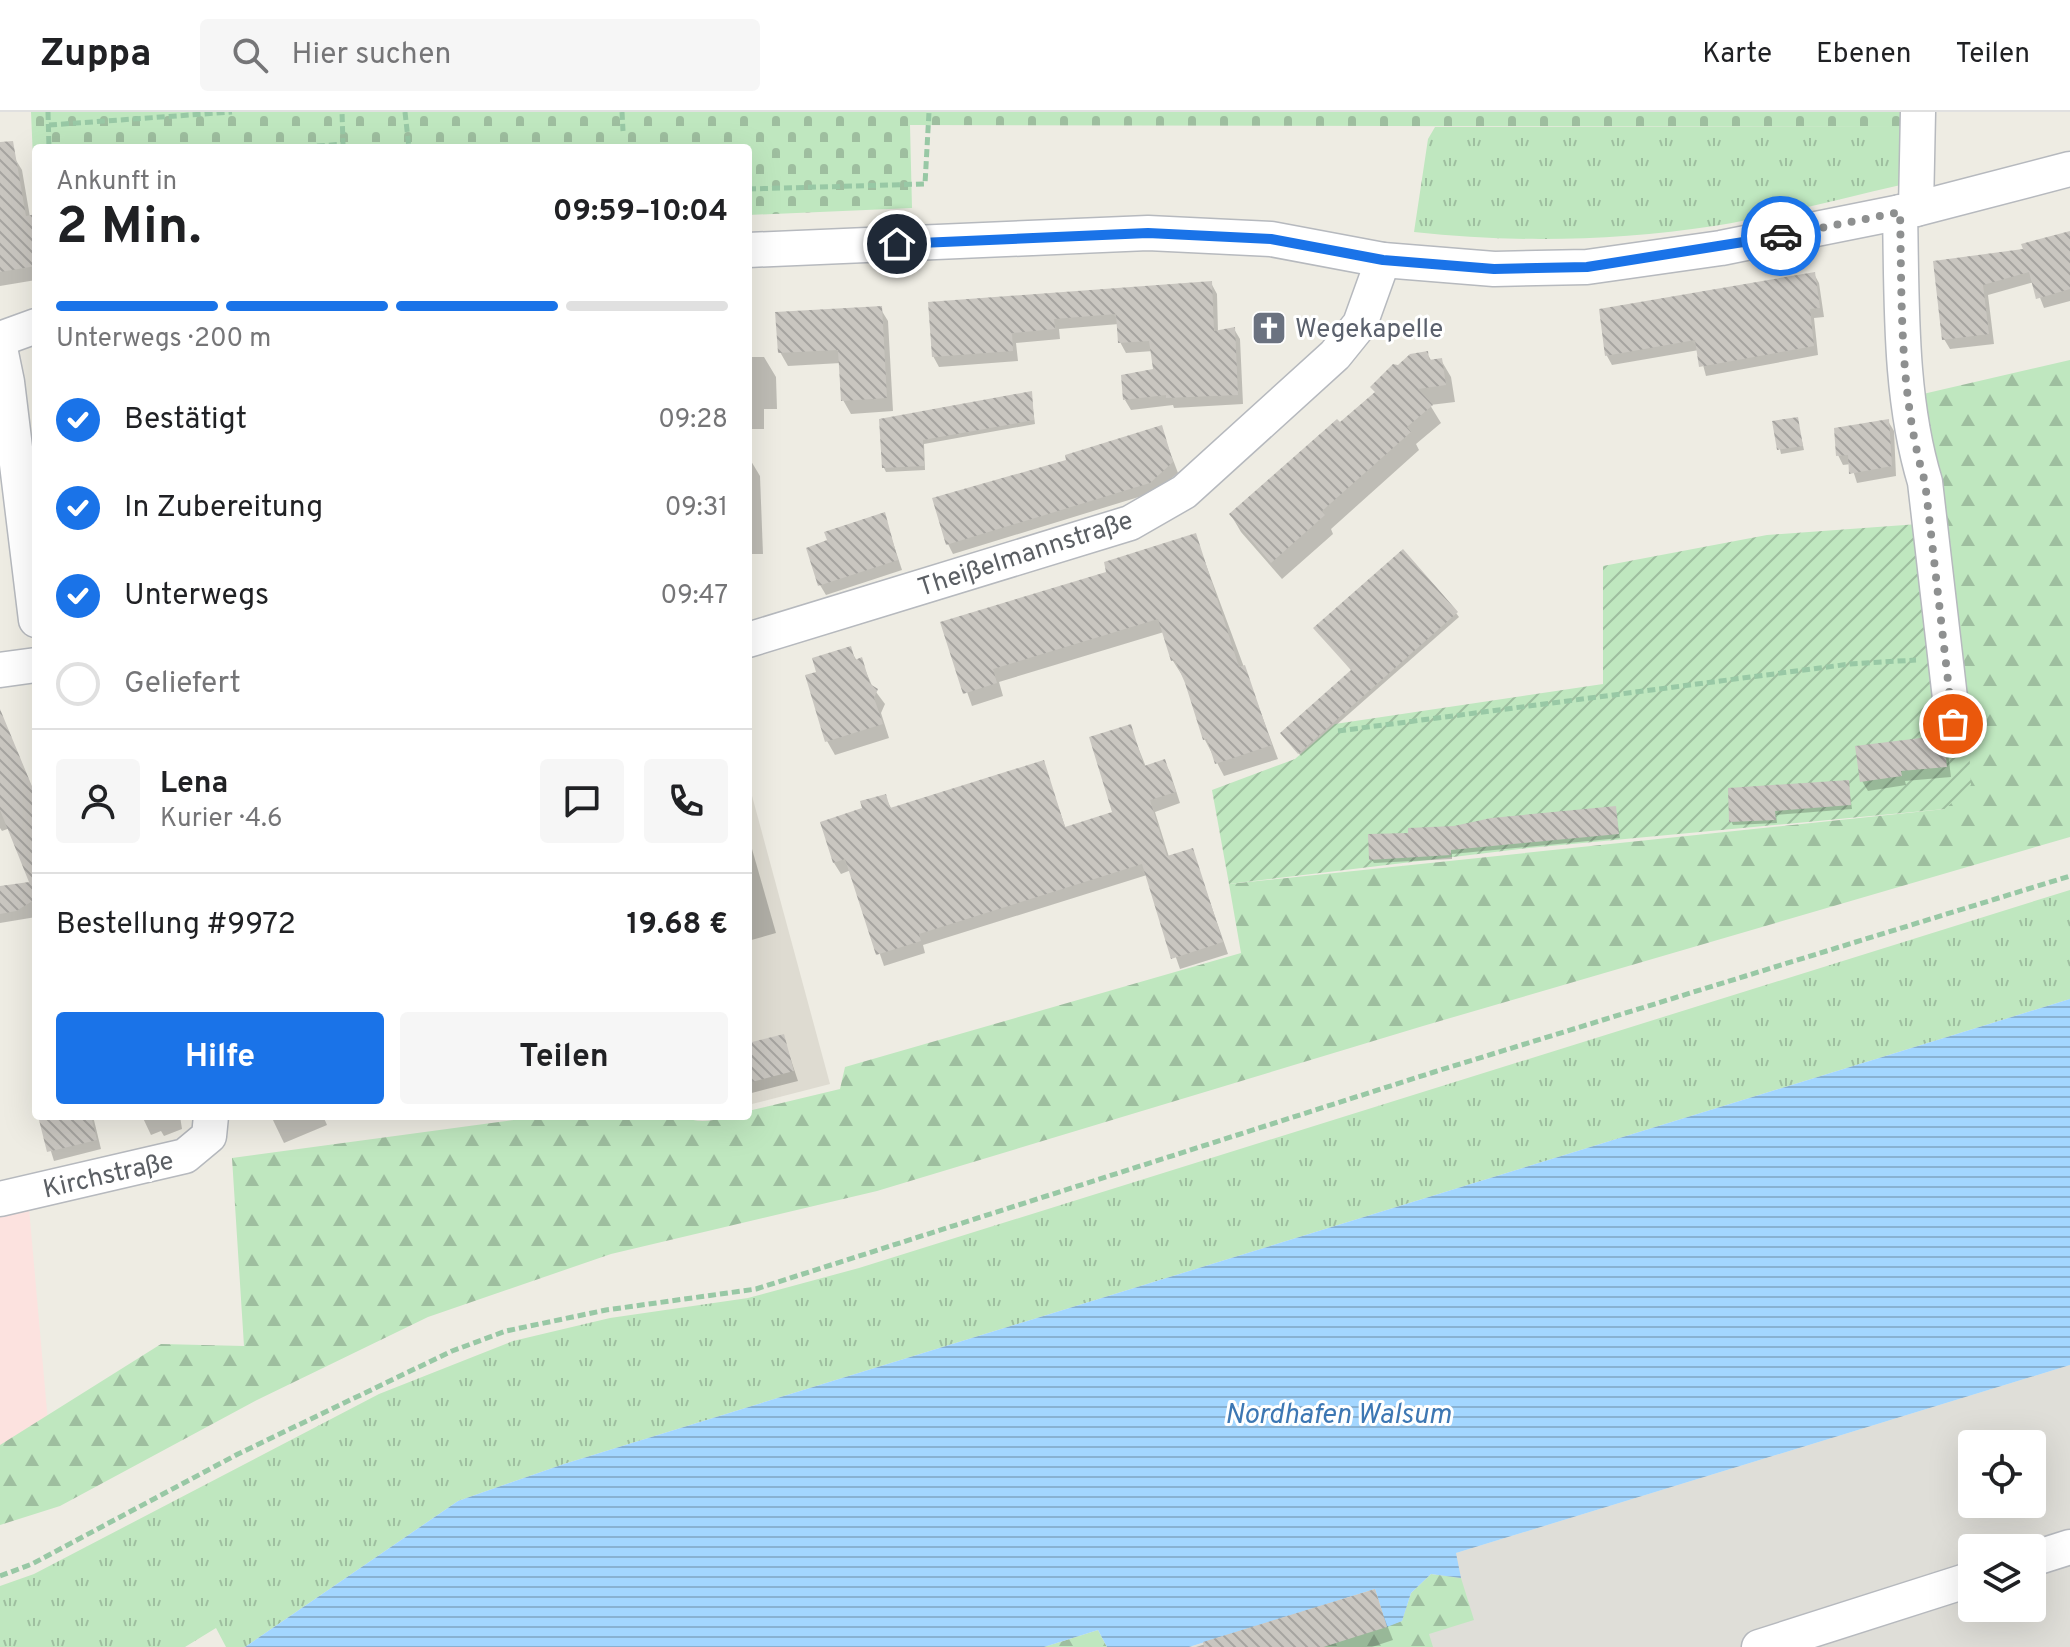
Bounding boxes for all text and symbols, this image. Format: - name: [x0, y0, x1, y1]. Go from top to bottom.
- search box: [200, 19, 760, 91]
- text: Zuppa: [40, 31, 152, 80]
- icon: search: [228, 33, 272, 77]
- text: Hier suchen: [292, 37, 452, 74]
- text: Karte: [1702, 37, 1772, 73]
- text: Ebenen: [1816, 37, 1912, 73]
- text: Teilen: [1956, 37, 2030, 73]
- text: Ankunft in: [56, 166, 177, 199]
- text: 09:59–10:04: [553, 194, 728, 231]
- text: 2 Min.: [56, 196, 201, 262]
- courier: [1741, 196, 1821, 276]
- pin: [863, 210, 931, 278]
- icon: car: [1759, 214, 1803, 258]
- icon: home: [875, 222, 919, 266]
- church icon: Wegekapelle: [1250, 309, 1288, 347]
- place label: Wegekapelle: [1295, 314, 1443, 347]
- text: Unterwegs · 200 m: [56, 323, 271, 356]
- icon: check: [56, 398, 100, 442]
- text: Bestätigt: [124, 402, 247, 439]
- text: 09:28: [658, 404, 728, 437]
- icon: check: [56, 486, 100, 530]
- text: In Zubereitung: [124, 490, 323, 527]
- text: 09:31: [665, 492, 728, 525]
- street label: Theißelmannstraße: [914, 505, 1137, 606]
- icon: check: [56, 574, 100, 618]
- text: Unterwegs: [124, 578, 269, 615]
- text: 09:47: [660, 580, 728, 613]
- text: Geliefert: [124, 666, 241, 703]
- pin: [1919, 690, 1987, 758]
- icon: bag: [1931, 702, 1975, 746]
- button: person: [56, 759, 140, 843]
- button: chat: [540, 759, 624, 843]
- button: phone: [644, 759, 728, 843]
- text: Lena: [160, 766, 228, 803]
- text: Kurier · 4.6: [160, 803, 283, 836]
- text: Bestellung #9972: [56, 907, 296, 944]
- text: 19.68 €: [626, 907, 728, 944]
- button: Hilfe: [56, 1012, 384, 1104]
- button: Teilen: [400, 1012, 728, 1104]
- street label: Kirchstraße: [40, 1145, 177, 1207]
- water label: Nordhafen Walsum: [1225, 1398, 1451, 1434]
- map controls: [1958, 1430, 2046, 1622]
- button: locate: [1958, 1430, 2046, 1518]
- button: layers: [1958, 1534, 2046, 1622]

